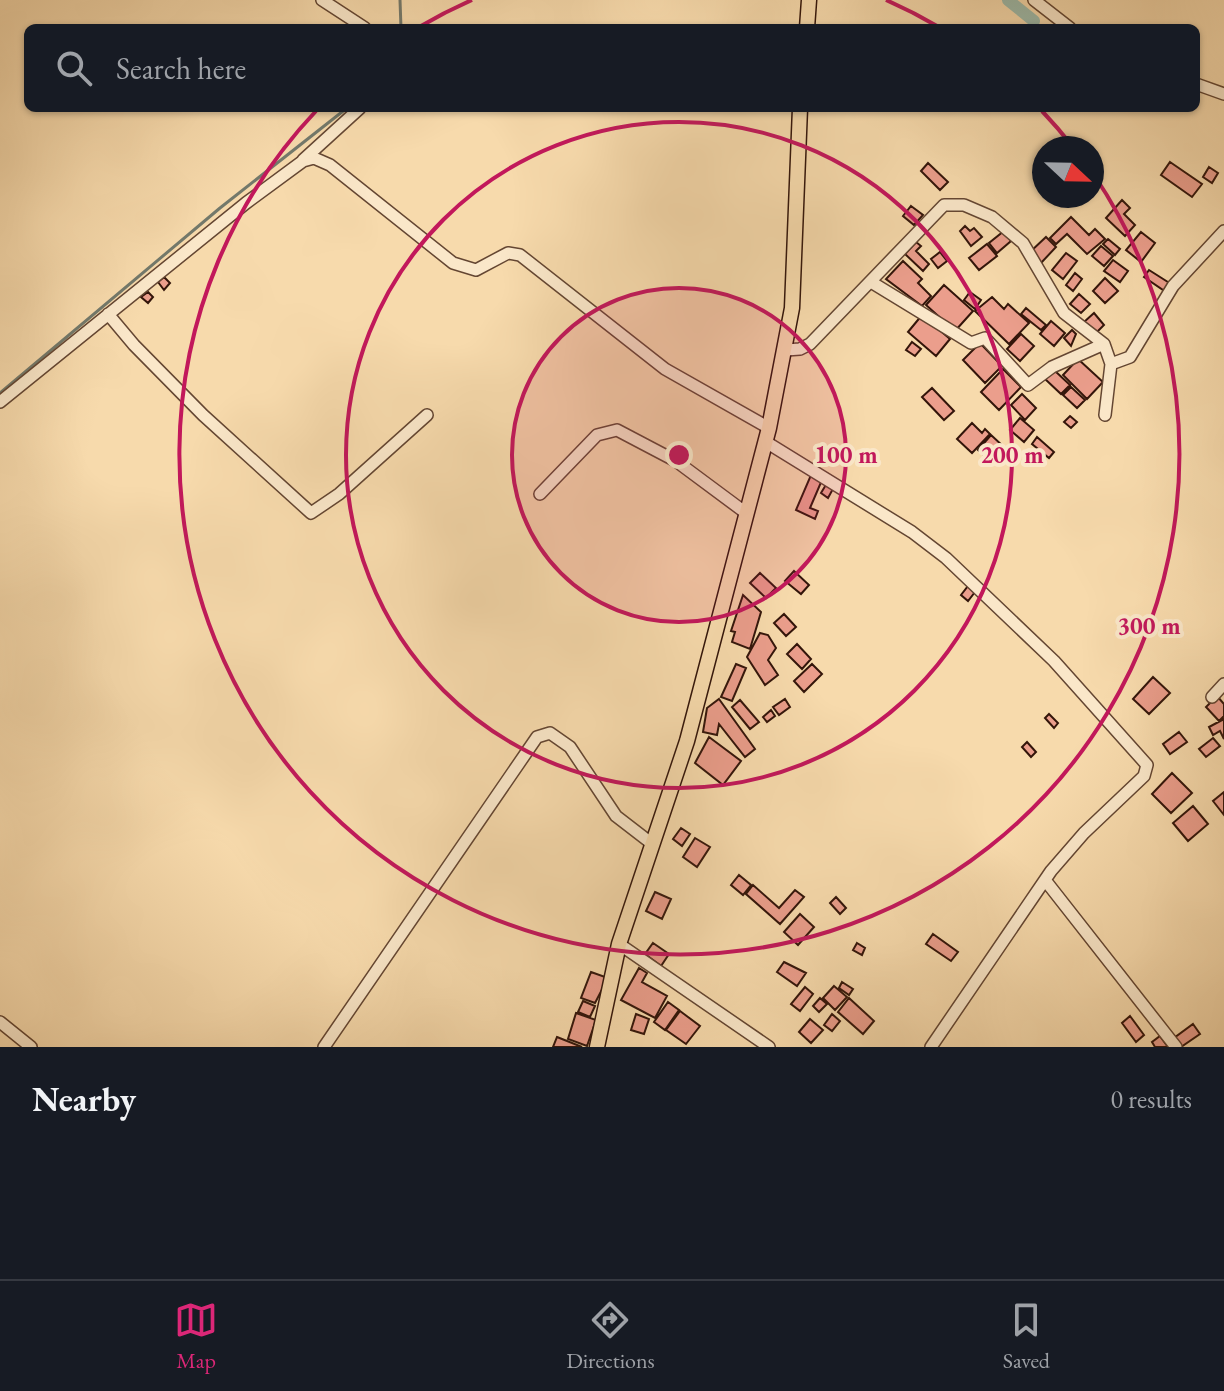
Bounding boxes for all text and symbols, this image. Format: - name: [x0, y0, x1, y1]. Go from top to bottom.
- search box: [24, 24, 1200, 112]
- icon: search: [52, 46, 96, 90]
- text: Search here: [116, 49, 246, 88]
- north arrow: [1032, 136, 1104, 208]
- text: 100 m: [814, 439, 878, 470]
- text: 200 m: [980, 439, 1044, 470]
- centre of rings: [665, 441, 693, 469]
- text: 300 m: [1117, 610, 1181, 641]
- text: Nearby: [32, 1077, 136, 1121]
- text: 0 results: [1111, 1082, 1192, 1116]
- tab: Map: [174, 1298, 218, 1375]
- tab: Directions: [566, 1298, 655, 1375]
- tab: Saved: [1003, 1298, 1050, 1375]

